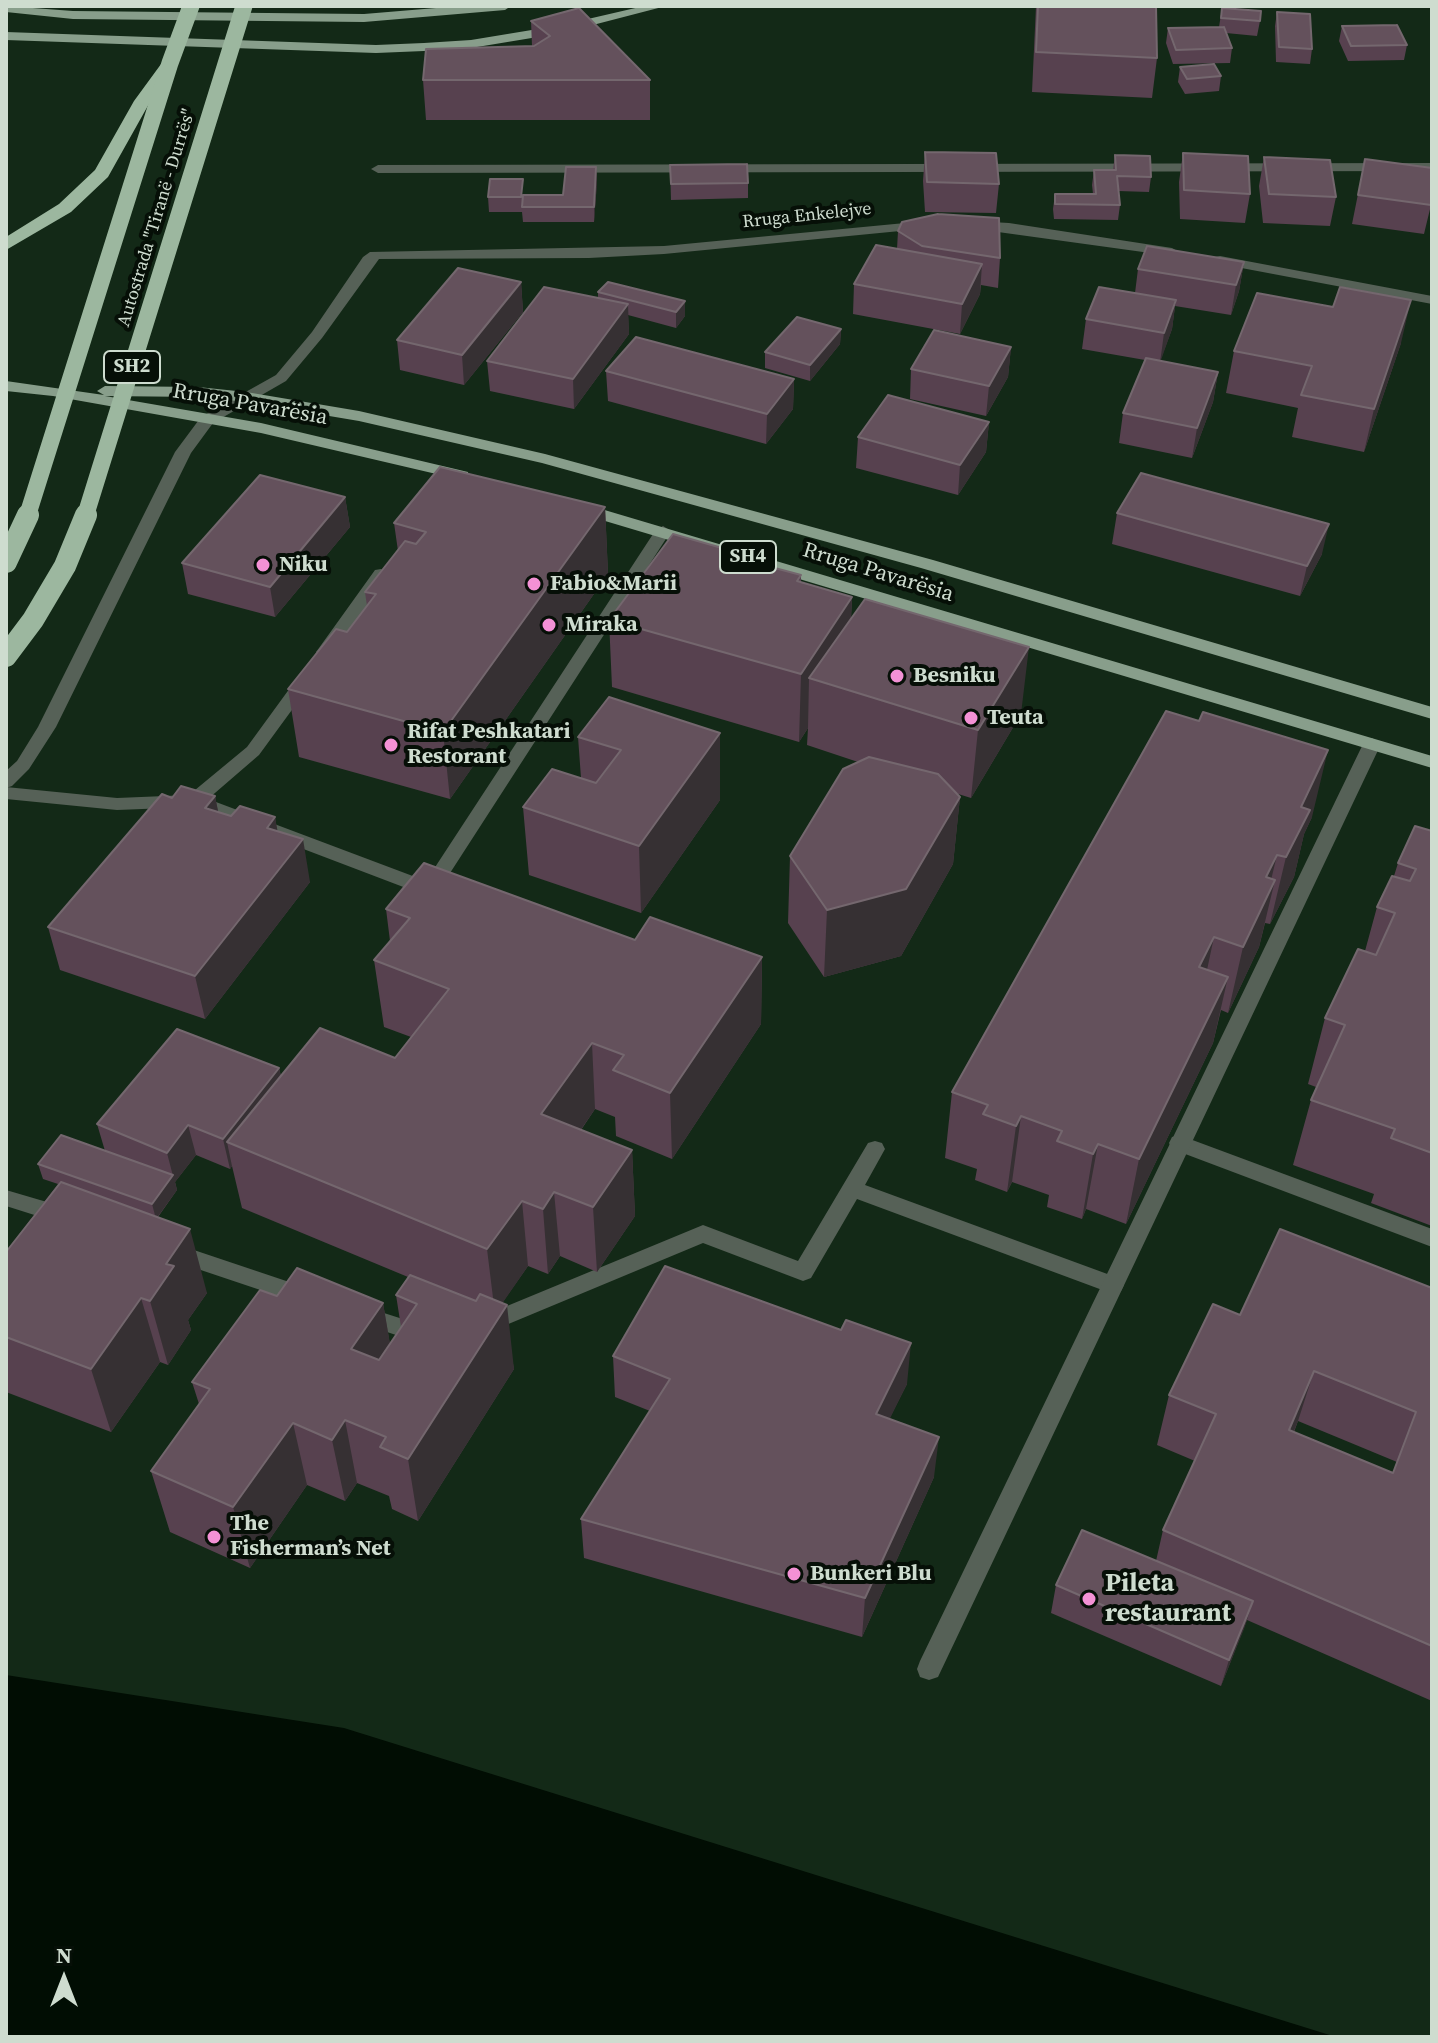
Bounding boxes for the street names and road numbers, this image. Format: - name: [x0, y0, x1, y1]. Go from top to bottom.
- street label: Autostrada "Tiranë - Durrës": [114, 107, 200, 329]
- street label: Rruga Enkelejve: [741, 198, 873, 234]
- road number: SH2: [104, 351, 160, 383]
- street label: Rruga Pavarësia: [171, 378, 329, 432]
- street label: Rruga Pavarësia: [799, 537, 957, 609]
- road number: SH4: [720, 541, 776, 573]

